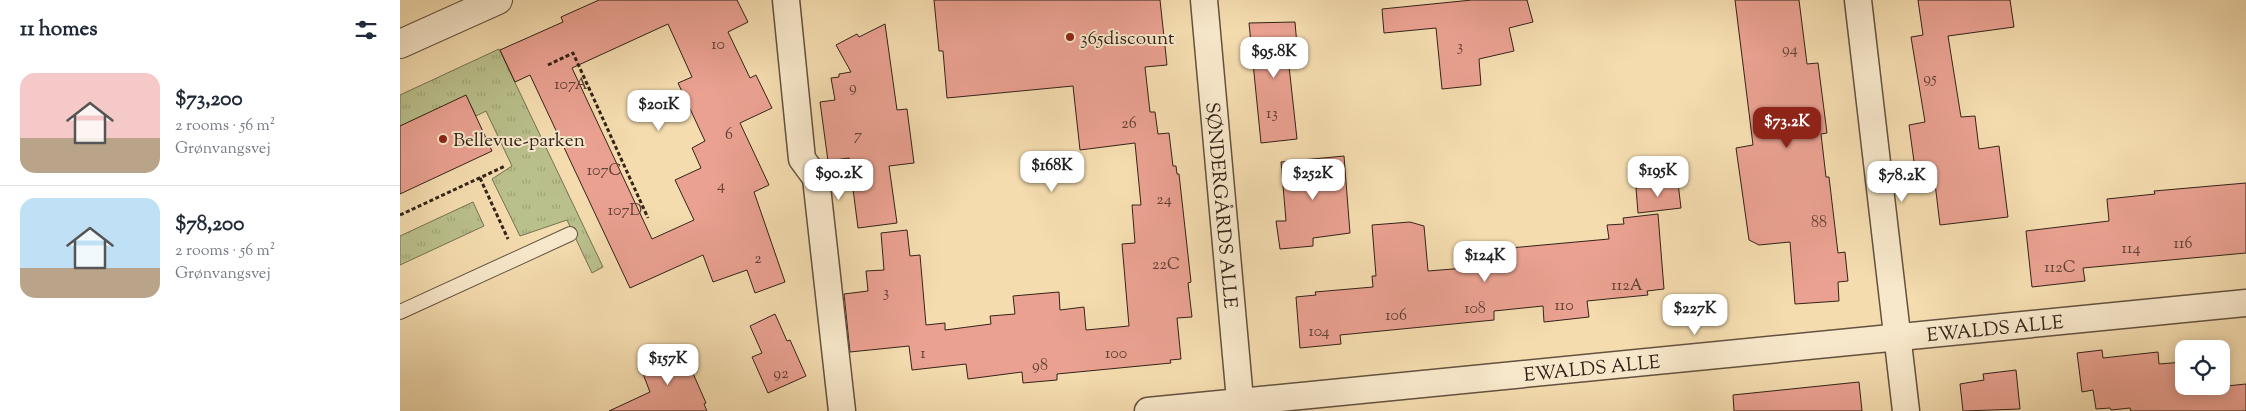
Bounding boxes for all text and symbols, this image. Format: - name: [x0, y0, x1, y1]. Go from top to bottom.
- text: 11 homes: [20, 15, 98, 45]
- icon: filters: [352, 16, 380, 44]
- place label: 365discount: [1080, 26, 1175, 53]
- marker: 365discount: [1064, 31, 1076, 43]
- house number: 10: [711, 34, 725, 57]
- pin: $95.8K: [1233, 36, 1315, 79]
- house number: 3: [1457, 36, 1463, 59]
- house number: 94: [1782, 39, 1798, 62]
- text: $95.8K: [1251, 41, 1297, 64]
- house number: 95: [1923, 68, 1937, 91]
- house number: 107A: [554, 74, 588, 97]
- house number: 9: [849, 77, 857, 100]
- text: $73,200: [175, 85, 243, 115]
- pin: $201K: [624, 90, 694, 132]
- icon: home: [60, 93, 120, 153]
- text: $201K: [638, 94, 680, 117]
- street label: SØNDERGÅRDS ALLE: [1197, 101, 1243, 310]
- house number: 13: [1266, 103, 1278, 126]
- pin: $73.2K: [1746, 106, 1828, 149]
- text: $73.2K: [1764, 111, 1810, 134]
- house number: 26: [1121, 113, 1137, 136]
- text: 2 rooms · 56 m²: [175, 115, 275, 138]
- house number: 6: [725, 124, 733, 147]
- house number: 7: [854, 125, 862, 148]
- place label: Bellevue-parken: [453, 128, 585, 155]
- marker: Bellevue-parken: [437, 133, 449, 145]
- text: Grønvangsvej: [175, 138, 271, 161]
- pin: $168K: [1017, 150, 1087, 193]
- text: $168K: [1031, 155, 1073, 178]
- pin: $195K: [1623, 156, 1693, 198]
- pin: $90.2K: [798, 158, 880, 201]
- pin: $252K: [1278, 158, 1348, 201]
- house number: 107C: [587, 160, 621, 183]
- text: $195K: [1639, 160, 1677, 183]
- pin: $78.2K: [1861, 160, 1943, 203]
- text: $90.2K: [815, 163, 863, 186]
- text: $252K: [1293, 163, 1333, 186]
- text: $78.2K: [1878, 165, 1926, 188]
- house number: 4: [717, 175, 725, 198]
- house number: 24: [1156, 189, 1172, 212]
- house number: 107D: [608, 200, 642, 223]
- text: $78,200: [175, 210, 244, 240]
- house number: 88: [1811, 212, 1827, 235]
- icon: home: [60, 218, 120, 278]
- house number: 116: [2174, 233, 2192, 256]
- house number: 114: [2122, 238, 2140, 261]
- text: 2 rooms · 56 m²: [175, 240, 275, 263]
- pin: $124K: [1450, 240, 1520, 283]
- text: $124K: [1464, 245, 1506, 268]
- house number: 2: [754, 248, 762, 271]
- house number: 22C: [1152, 254, 1180, 277]
- house number: 112C: [2044, 257, 2076, 280]
- text: Grønvangsvej: [175, 263, 271, 286]
- house number: 112A: [1611, 275, 1643, 298]
- house number: 3: [883, 282, 889, 305]
- pin: $227K: [1660, 294, 1730, 336]
- house number: 110: [1554, 295, 1574, 318]
- house number: 108: [1464, 298, 1486, 321]
- text: $227K: [1673, 298, 1717, 321]
- house number: 106: [1385, 305, 1407, 328]
- street label: EWALDS ALLE: [1926, 310, 2065, 350]
- house number: 104: [1308, 321, 1330, 344]
- map controls: [2175, 340, 2230, 395]
- button: locate: [2175, 340, 2230, 395]
- house number: 1: [920, 343, 926, 366]
- house number: 100: [1105, 343, 1127, 366]
- pin: $157K: [633, 344, 703, 386]
- text: $157K: [648, 348, 688, 371]
- street label: EWALDS ALLE: [1523, 350, 1662, 390]
- house number: 98: [1032, 355, 1048, 378]
- house number: 92: [773, 363, 789, 386]

